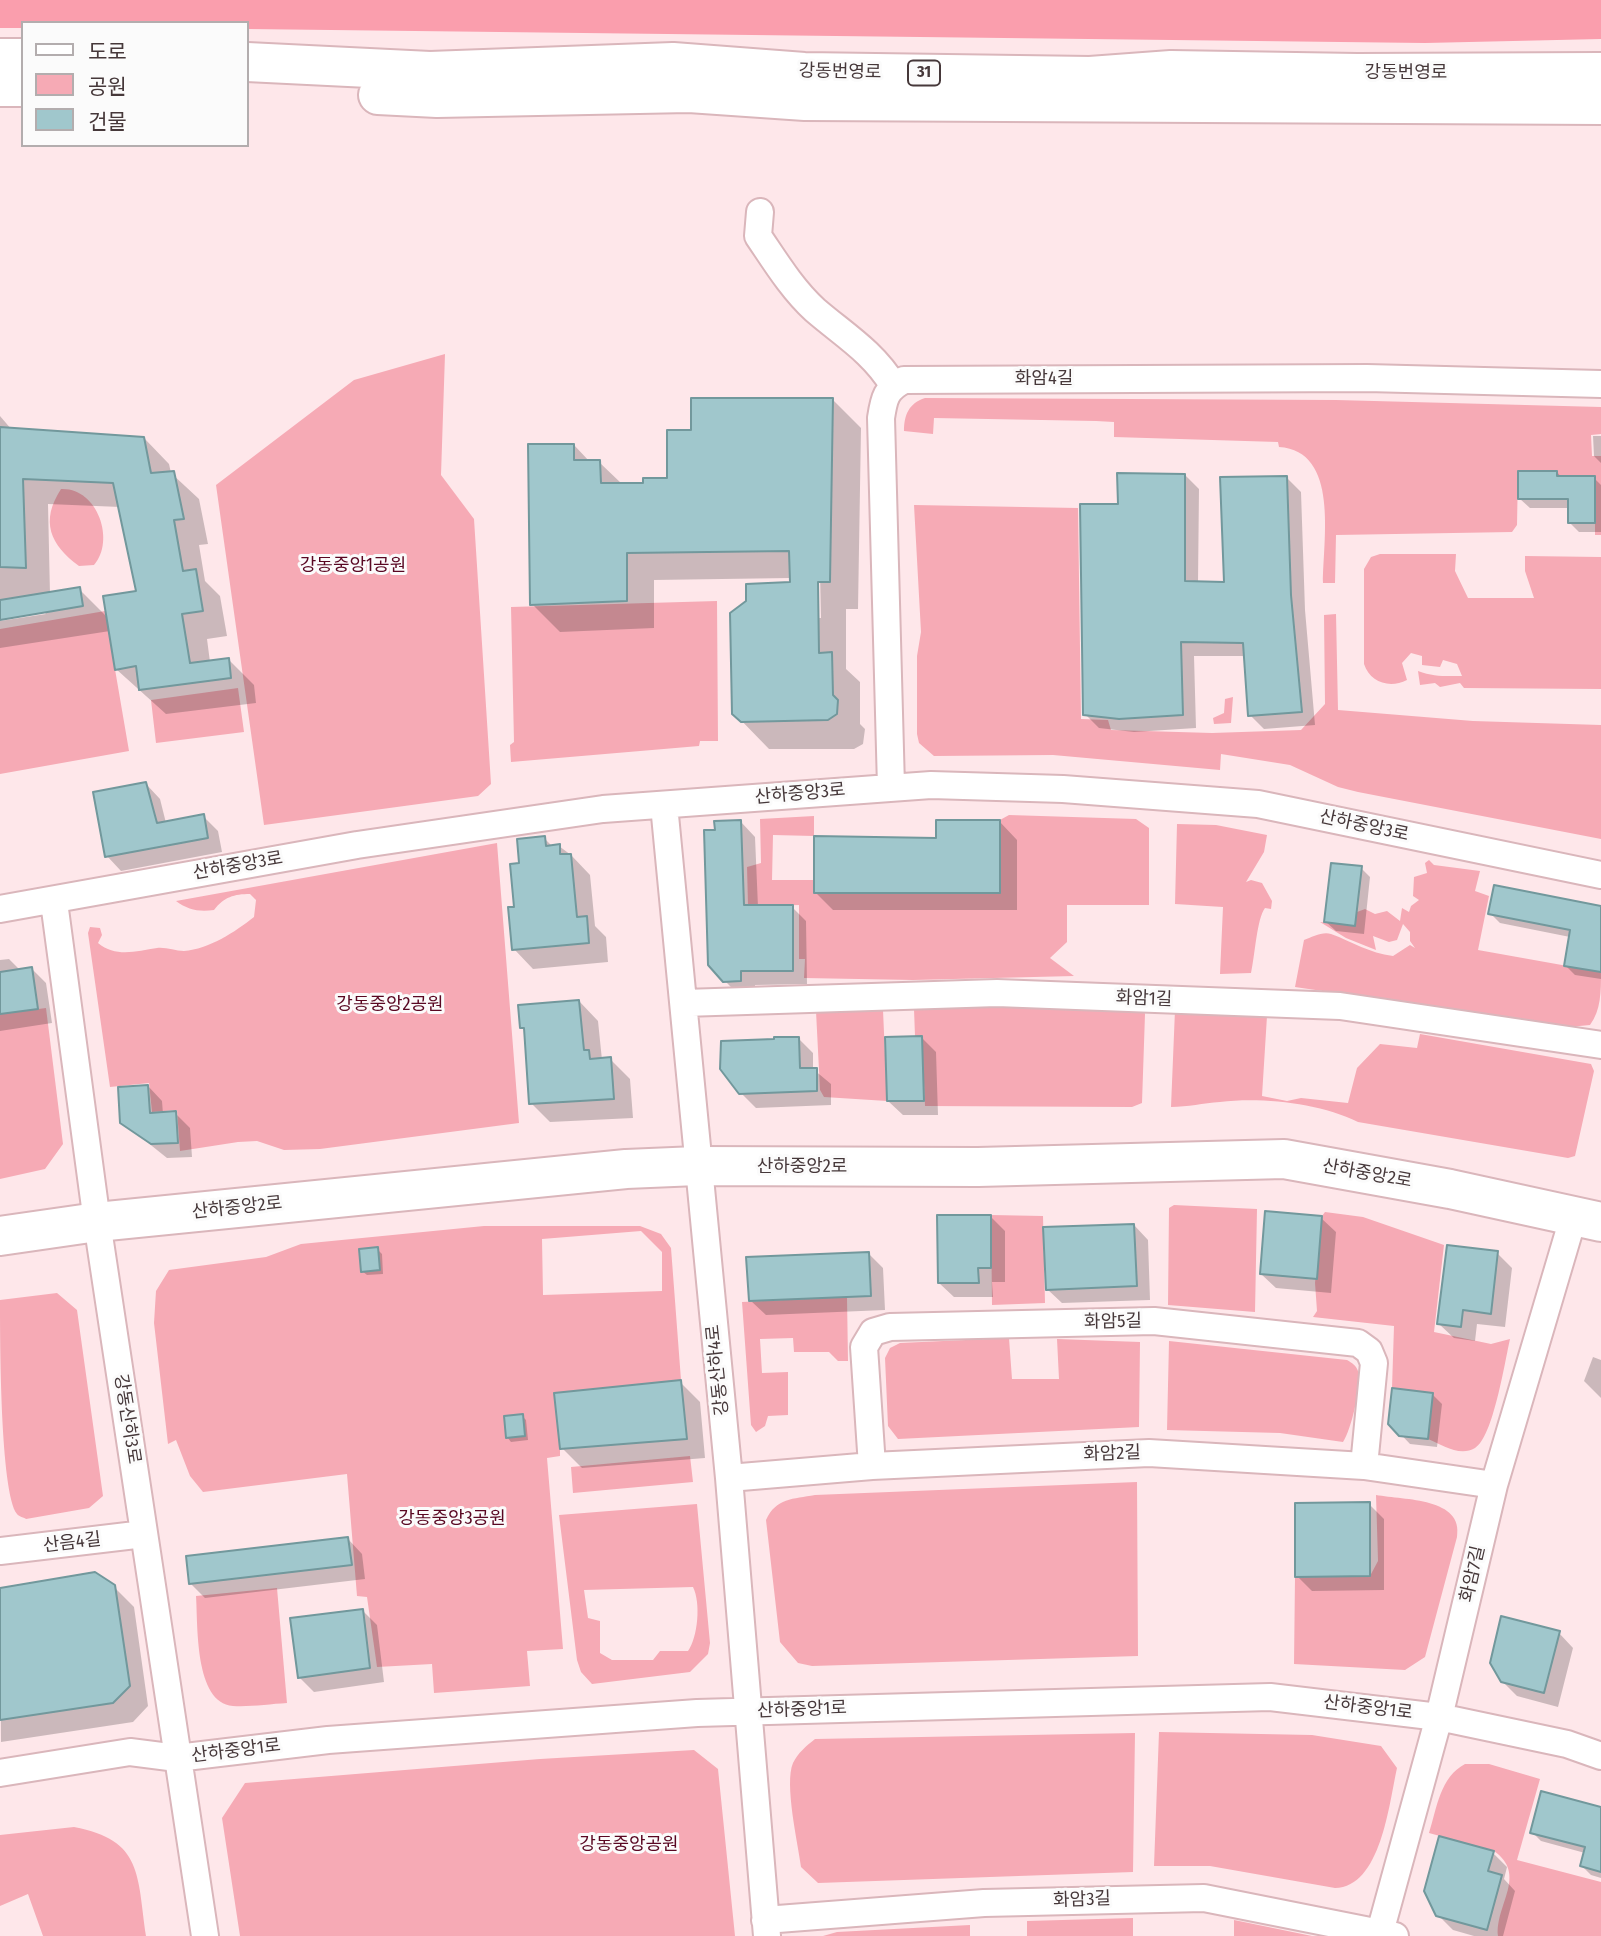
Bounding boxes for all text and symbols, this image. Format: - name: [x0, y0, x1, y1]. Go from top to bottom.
- legend: [21, 21, 248, 147]
- text: 도로: [88, 39, 127, 65]
- street label: 강동번영로: [798, 60, 882, 84]
- road number: 31: [908, 60, 940, 86]
- street label: 강동번영로: [1365, 62, 1447, 84]
- text: 공원: [88, 74, 127, 100]
- text: 건물: [88, 109, 127, 135]
- street label: 화암4길: [1015, 368, 1073, 390]
- park label: 강동중앙1공원: [300, 555, 406, 577]
- street label: 산하중앙3로: [754, 779, 846, 809]
- street label: 산하중앙3로: [1317, 806, 1411, 846]
- street label: 산하중앙3로: [191, 847, 285, 885]
- street label: 화암1길: [1115, 987, 1173, 1011]
- park label: 강동중앙2공원: [336, 994, 444, 1016]
- street label: 산하중앙2로: [1320, 1155, 1414, 1193]
- street label: 산하중앙2로: [757, 1156, 847, 1178]
- street label: 산하중앙2로: [191, 1193, 283, 1223]
- street label: 화암5길: [1084, 1311, 1142, 1333]
- street label: 강동산하4로: [702, 1323, 734, 1417]
- street label: 강동산하3로: [109, 1372, 145, 1466]
- street label: 화암2길: [1083, 1442, 1141, 1466]
- park label: 강동중앙3공원: [398, 1508, 506, 1530]
- street label: 산음4길: [42, 1529, 102, 1557]
- street label: 화암7길: [1456, 1544, 1490, 1604]
- street label: 산하중앙1로: [1322, 1692, 1414, 1724]
- street label: 산하중앙1로: [757, 1698, 847, 1722]
- street label: 산하중앙1로: [190, 1735, 282, 1767]
- park label: 강동중앙공원: [579, 1834, 679, 1856]
- street label: 화암3길: [1053, 1888, 1111, 1912]

